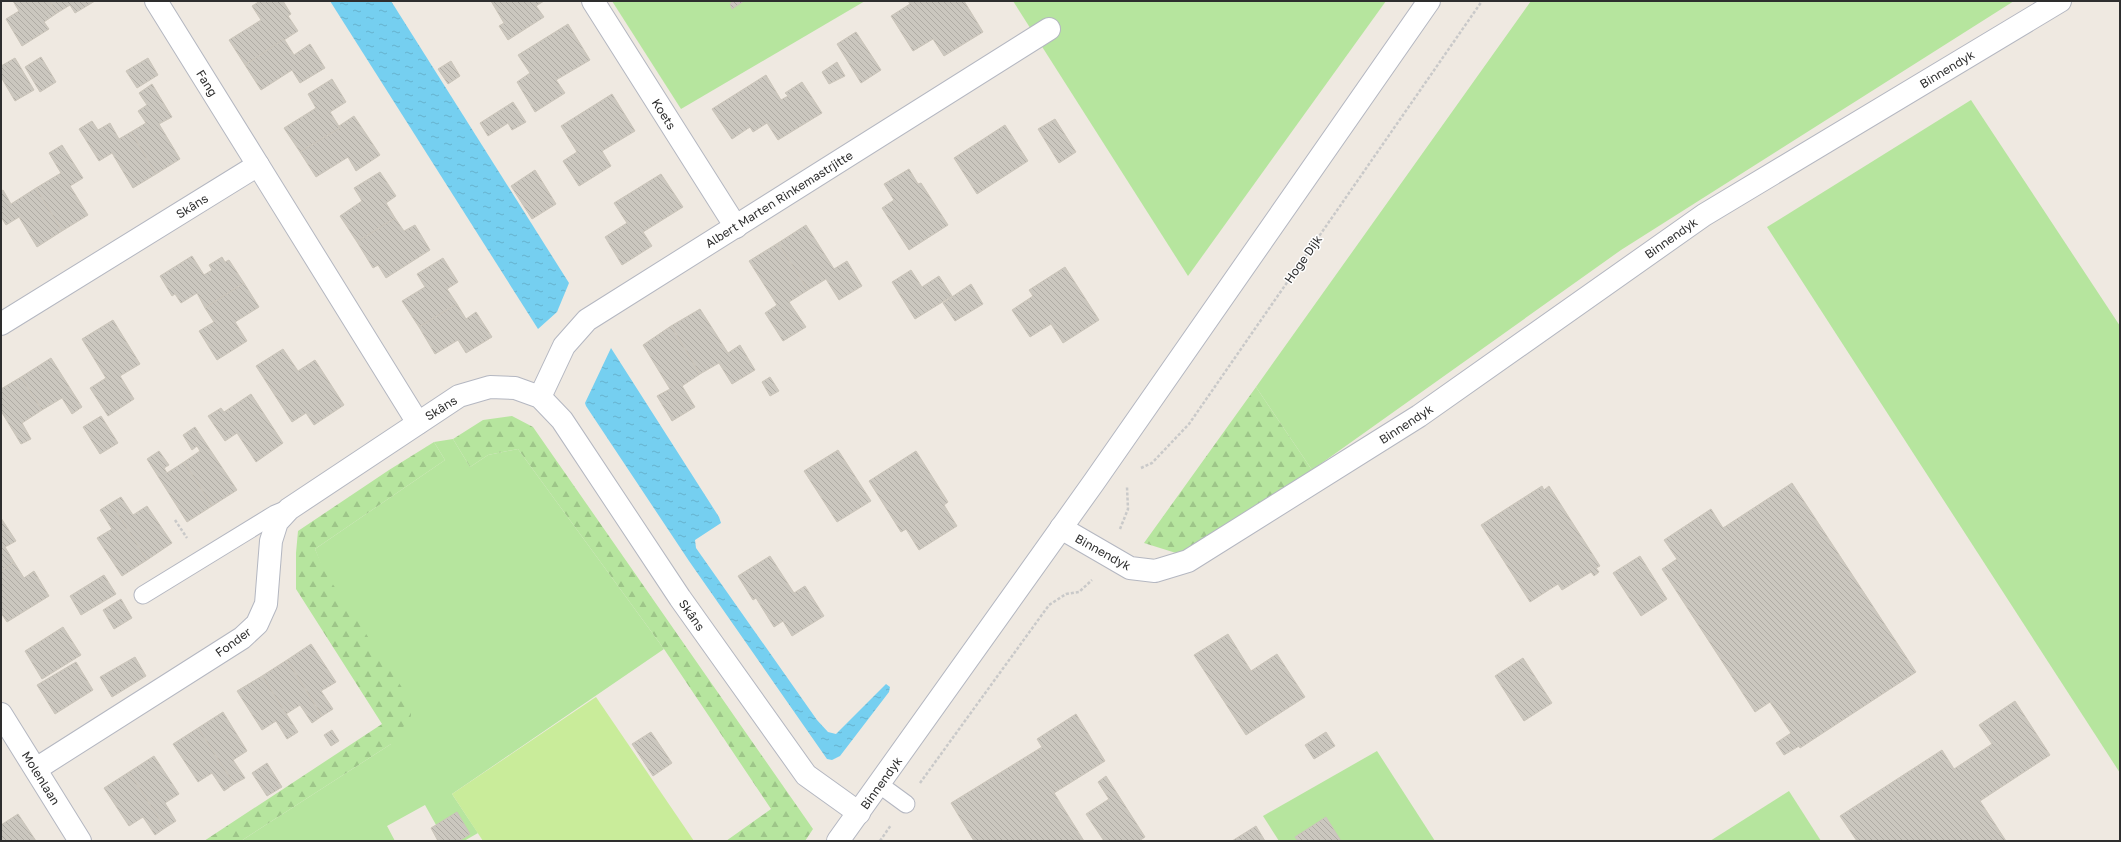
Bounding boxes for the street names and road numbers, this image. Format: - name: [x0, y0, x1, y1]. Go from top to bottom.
- street label: Binnendyk: [1917, 47, 1977, 91]
- street label: Fang: [193, 67, 221, 99]
- street label: Koets: [649, 96, 679, 132]
- street label: Albert Marten Rinkemastrjitte: [702, 147, 856, 251]
- street label: Skâns: [173, 190, 211, 222]
- street label: Binnendyk: [1642, 214, 1701, 262]
- street label: Hoge Dijk: [1281, 232, 1325, 286]
- street label: Skâns: [422, 392, 460, 424]
- street label: Binnendyk: [1376, 401, 1436, 447]
- street label: Binnendyk: [1073, 531, 1134, 574]
- street label: Skâns: [676, 596, 708, 634]
- street label: Fonder: [212, 624, 254, 660]
- street label: Molenlaan: [19, 748, 63, 808]
- street label: Binnendyk: [857, 754, 905, 812]

